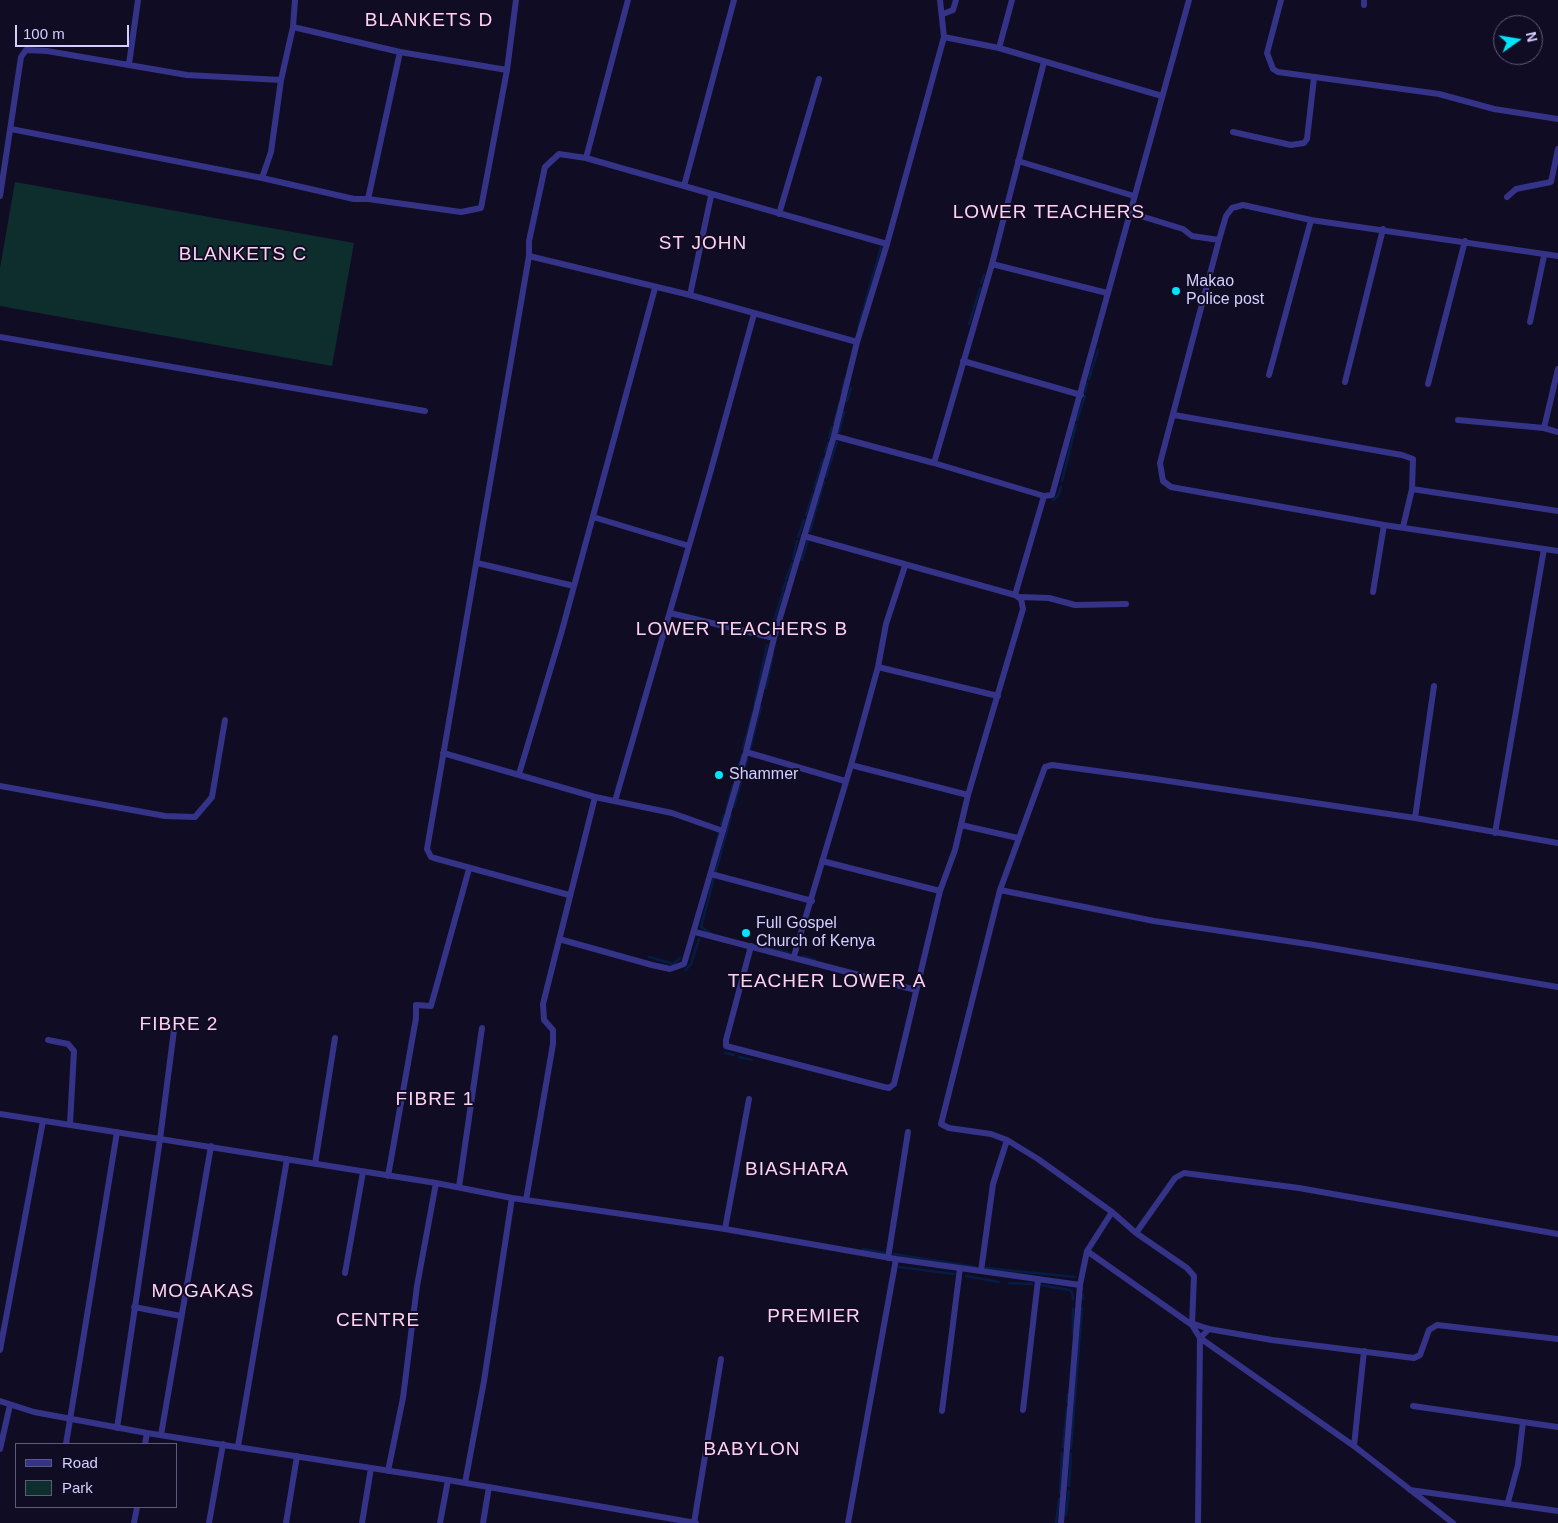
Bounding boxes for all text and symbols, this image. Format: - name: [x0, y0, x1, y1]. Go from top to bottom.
- district label: BLANKETS D: [364, 10, 494, 32]
- scale bar: [18, 15, 131, 47]
- north arrow: [1493, 15, 1543, 65]
- text: 100 m: [23, 25, 65, 42]
- text: N: [1523, 30, 1541, 44]
- district label: LOWER TEACHERS: [951, 202, 1147, 224]
- district label: ST JOHN: [658, 233, 748, 255]
- district label: BLANKETS C: [178, 244, 308, 266]
- place label: Makao Police post: [1186, 272, 1264, 310]
- marker: Makao Police post: [1170, 285, 1182, 297]
- district label: LOWER TEACHERS B: [634, 619, 850, 641]
- place label: Shammer: [729, 765, 798, 785]
- marker: Shammer: [713, 769, 725, 781]
- place label: Full Gospel Church of Kenya: [756, 914, 875, 952]
- marker: Full Gospel Church of Kenya: [740, 927, 752, 939]
- district label: TEACHER LOWER A: [726, 971, 928, 993]
- district label: FIBRE 2: [139, 1014, 219, 1036]
- district label: FIBRE 1: [395, 1089, 475, 1111]
- district label: BIASHARA: [744, 1159, 850, 1181]
- district label: MOGAKAS: [151, 1281, 255, 1303]
- district label: PREMIER: [766, 1306, 862, 1328]
- district label: CENTRE: [335, 1310, 421, 1332]
- district label: BABYLON: [703, 1439, 801, 1461]
- legend: [15, 1443, 178, 1508]
- text: Road: [62, 1454, 98, 1471]
- text: Park: [62, 1479, 93, 1496]

